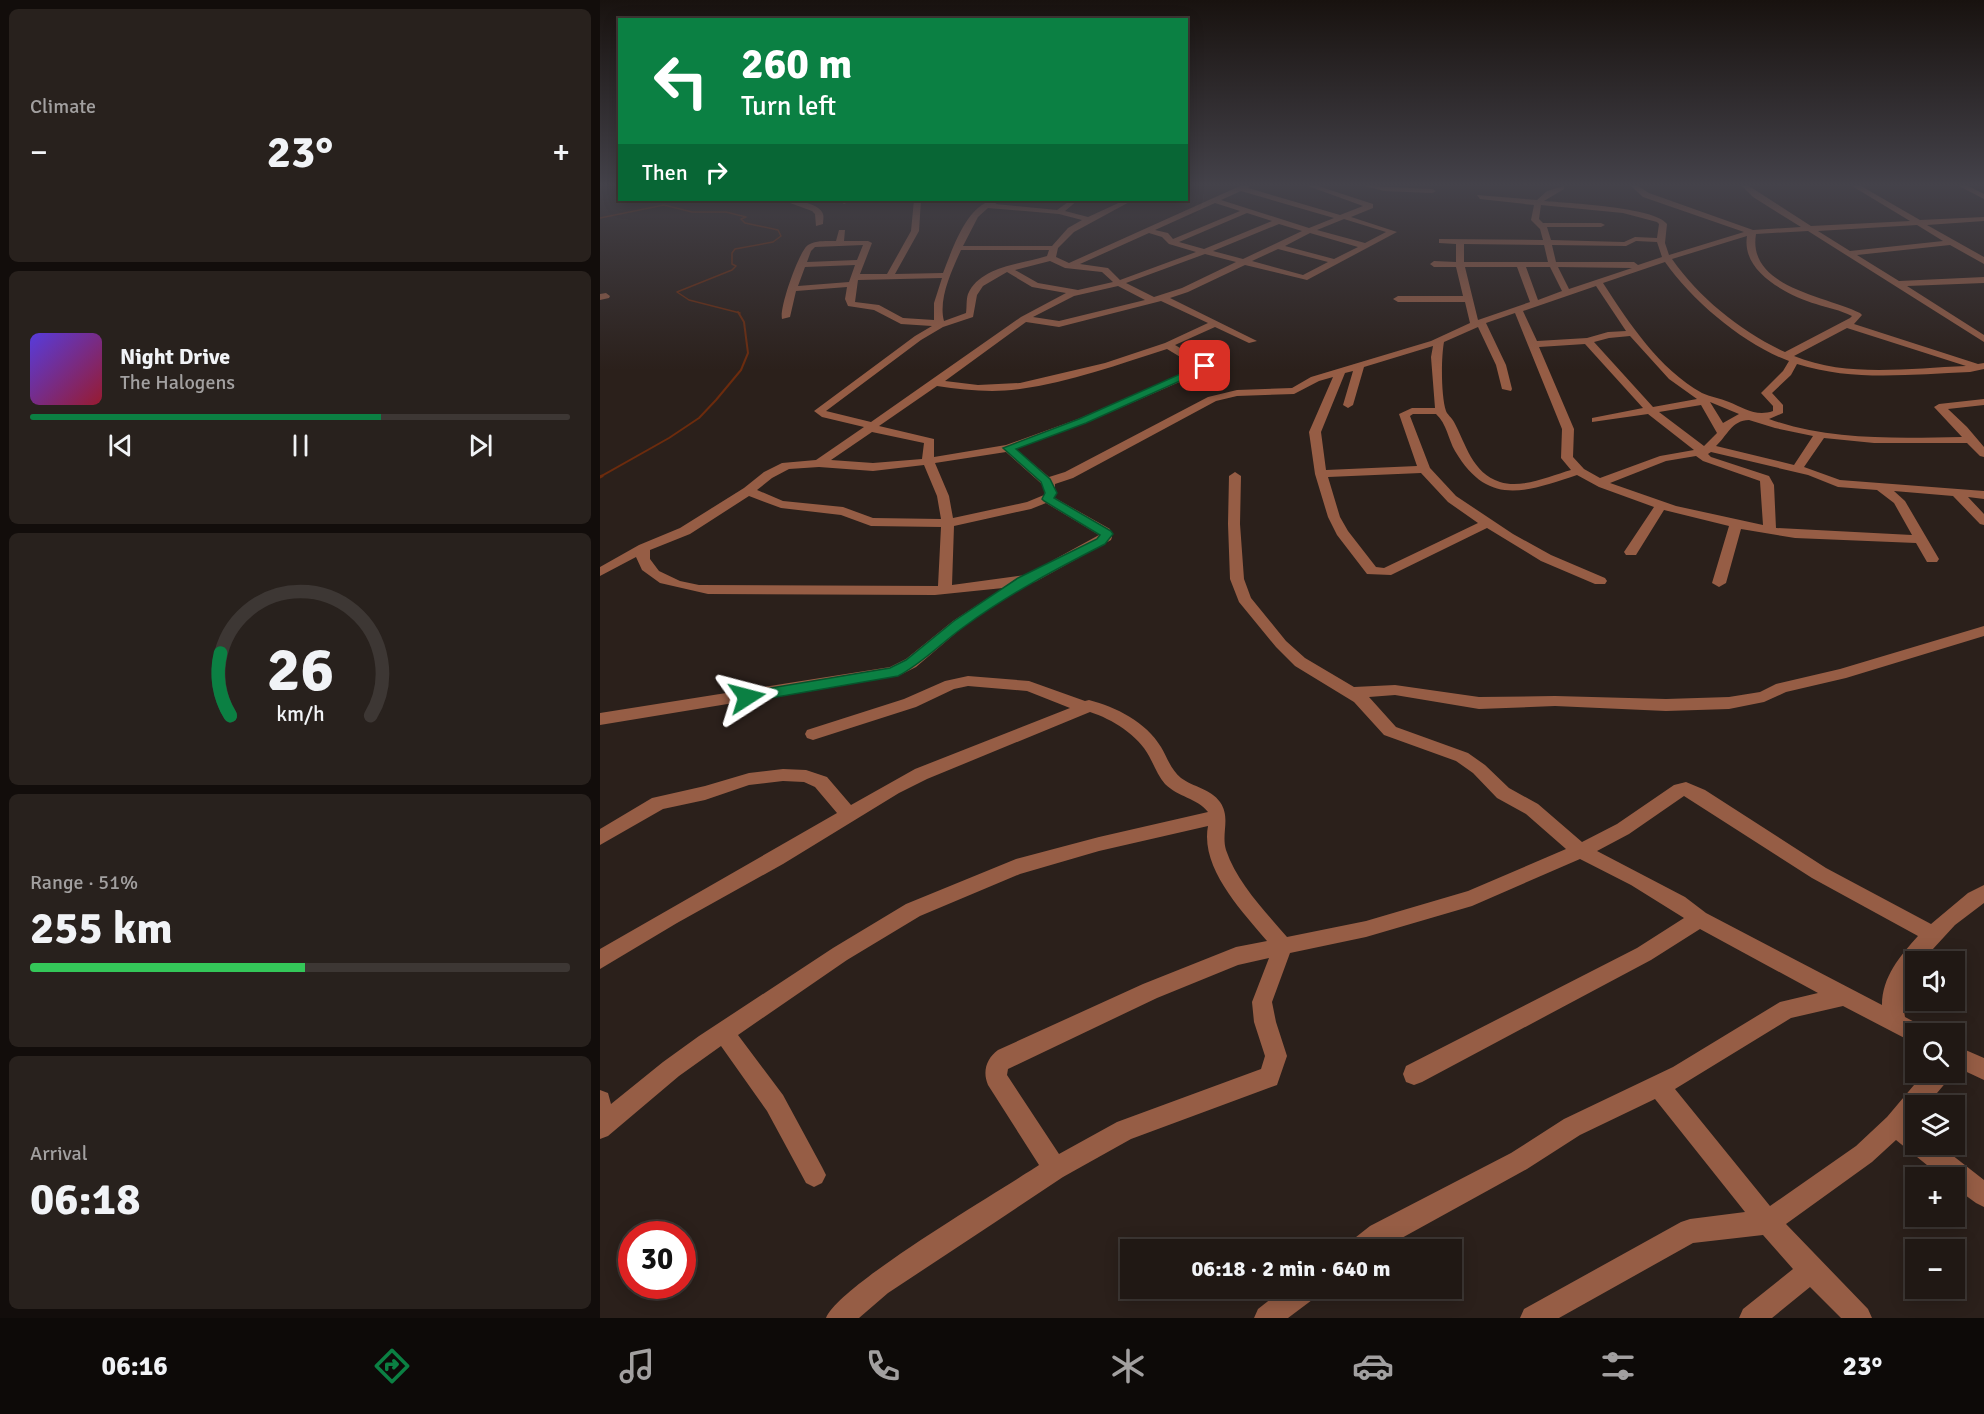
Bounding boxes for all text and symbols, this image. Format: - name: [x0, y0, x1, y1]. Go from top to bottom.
- text: 260 m: [741, 39, 852, 90]
- icon: left: [642, 42, 720, 120]
- text: Turn left: [741, 90, 836, 123]
- text: Climate: [30, 94, 96, 119]
- text: 23°: [267, 125, 333, 180]
- text: −: [30, 132, 48, 173]
- text: +: [552, 132, 570, 173]
- icon: right: [700, 156, 733, 189]
- text: Then: [642, 159, 688, 186]
- pin: [1179, 340, 1230, 391]
- text: Night Drive: [120, 343, 230, 370]
- icon: arrive: [1188, 349, 1221, 382]
- text: The Halogens: [120, 370, 235, 395]
- icon: previous: [104, 429, 137, 462]
- icon: pause: [284, 429, 317, 462]
- icon: next: [464, 429, 497, 462]
- text: 26: [266, 631, 334, 708]
- position arrow: [715, 665, 779, 729]
- text: km/h: [276, 701, 324, 727]
- text: Range · 51%: [30, 870, 138, 895]
- text: 255 km: [30, 901, 173, 956]
- map controls: [1905, 951, 1965, 1299]
- button: sound: [1905, 951, 1965, 1011]
- button: search: [1905, 1023, 1965, 1083]
- button: layers: [1905, 1095, 1965, 1155]
- text: Arrival: [30, 1141, 88, 1166]
- button: +: [1905, 1167, 1965, 1227]
- text: 06:18: [30, 1172, 140, 1227]
- speed limit sign: 30: [618, 1221, 696, 1299]
- button: −: [1905, 1239, 1965, 1299]
- text: 06:18 · 2 min · 640 m: [1191, 1255, 1391, 1282]
- icon: directions: [371, 1345, 413, 1387]
- icon: music: [616, 1345, 658, 1387]
- icon: phone: [862, 1345, 904, 1387]
- icon: climate: [1107, 1345, 1149, 1387]
- icon: car: [1352, 1345, 1394, 1387]
- icon: filters: [1597, 1345, 1639, 1387]
- text: 06:16: [102, 1350, 168, 1383]
- text: 23°: [1842, 1350, 1882, 1383]

